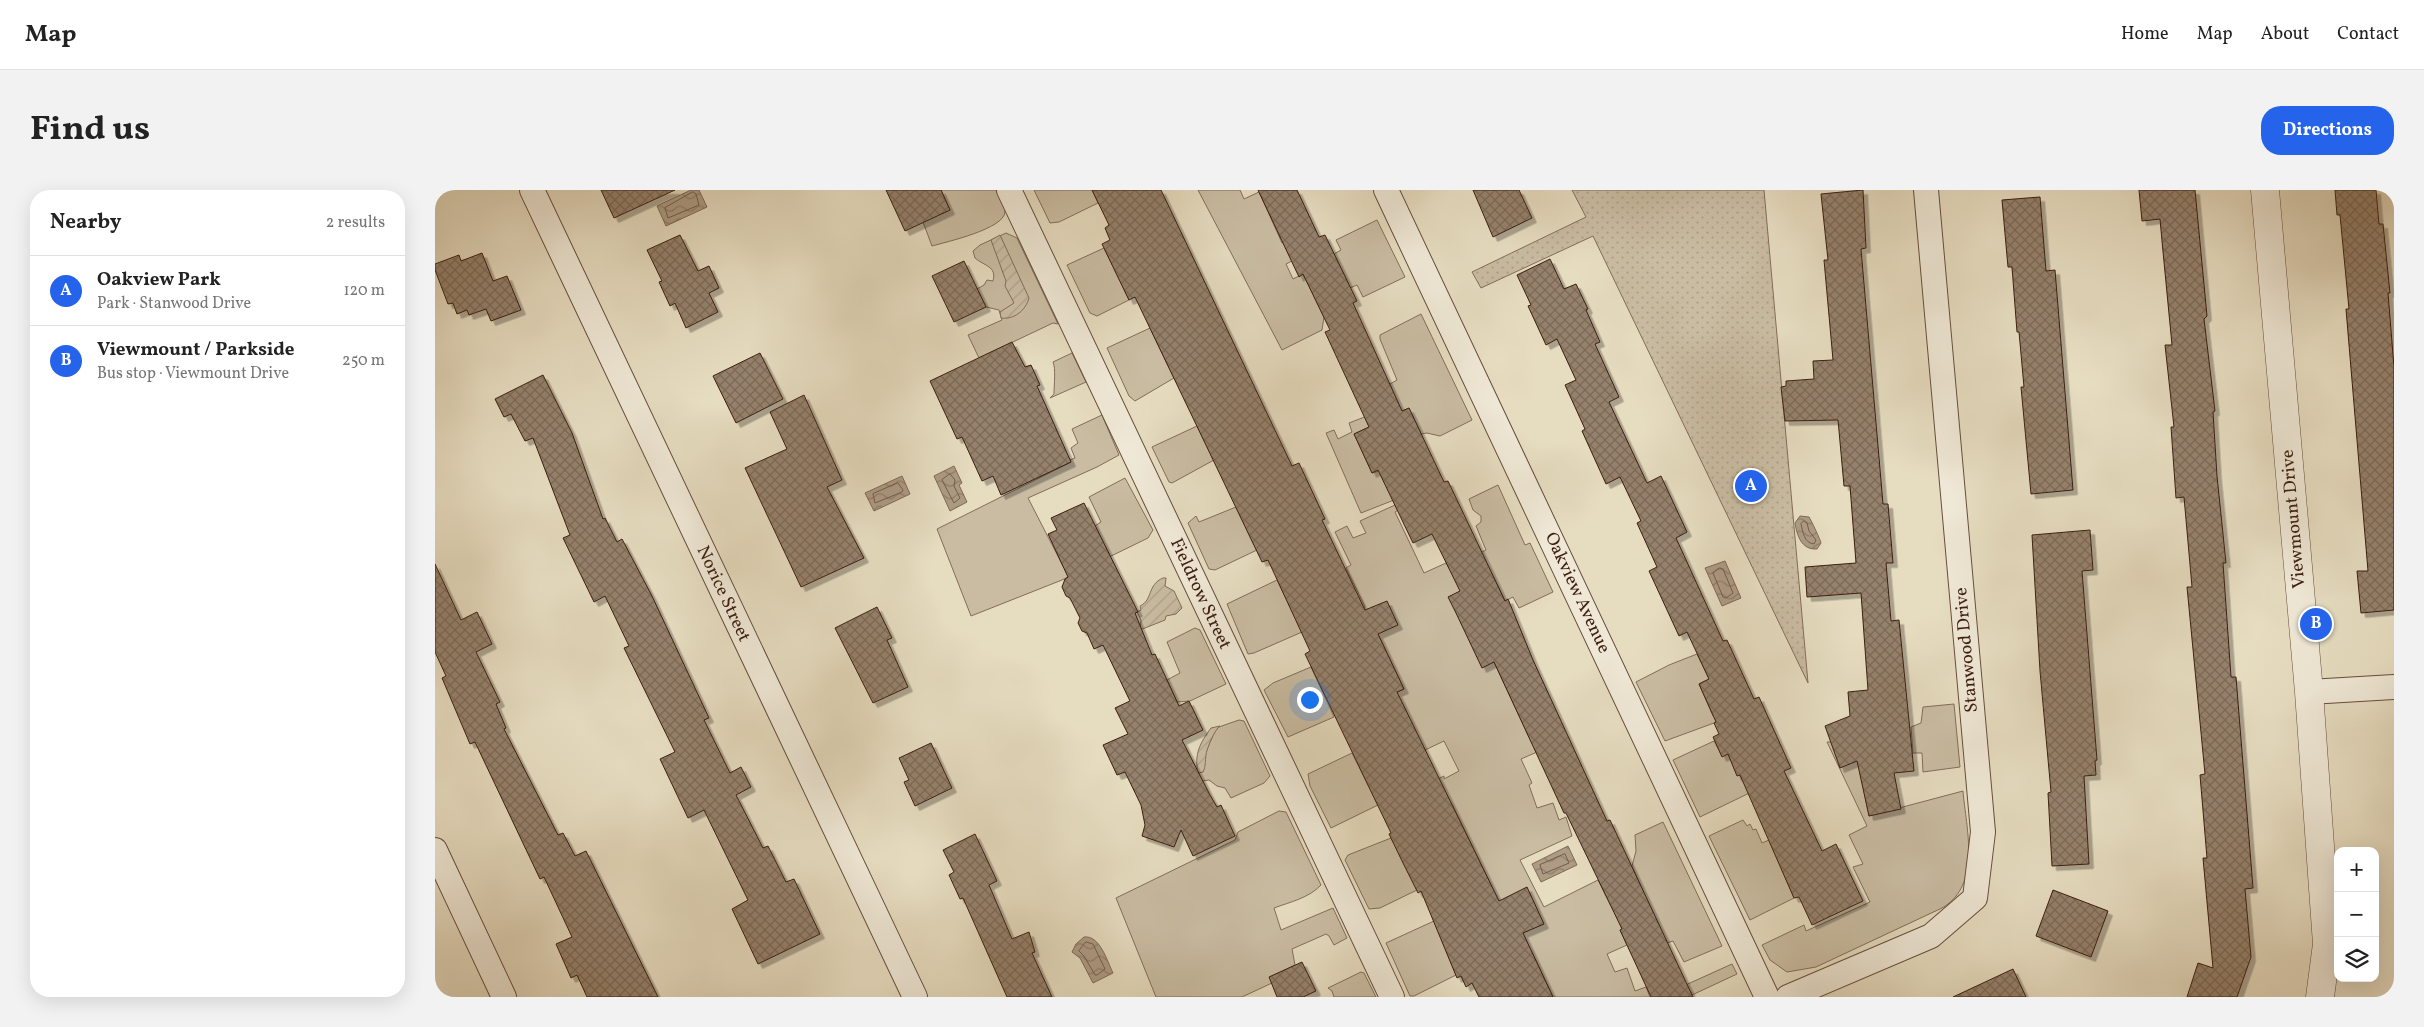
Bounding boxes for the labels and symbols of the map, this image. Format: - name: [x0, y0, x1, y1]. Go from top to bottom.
- street label: Viewmount Drive: [2275, 448, 2313, 590]
- pin: A: [1735, 467, 1767, 505]
- street label: Oakview Avenue: [1538, 528, 1616, 658]
- street label: Fieldrow Street: [1163, 534, 1237, 654]
- street label: Norice Street: [690, 542, 756, 646]
- street label: Stanwood Drive: [1949, 586, 1985, 714]
- pin: B: [2300, 605, 2332, 643]
- your location: [1297, 687, 1323, 713]

